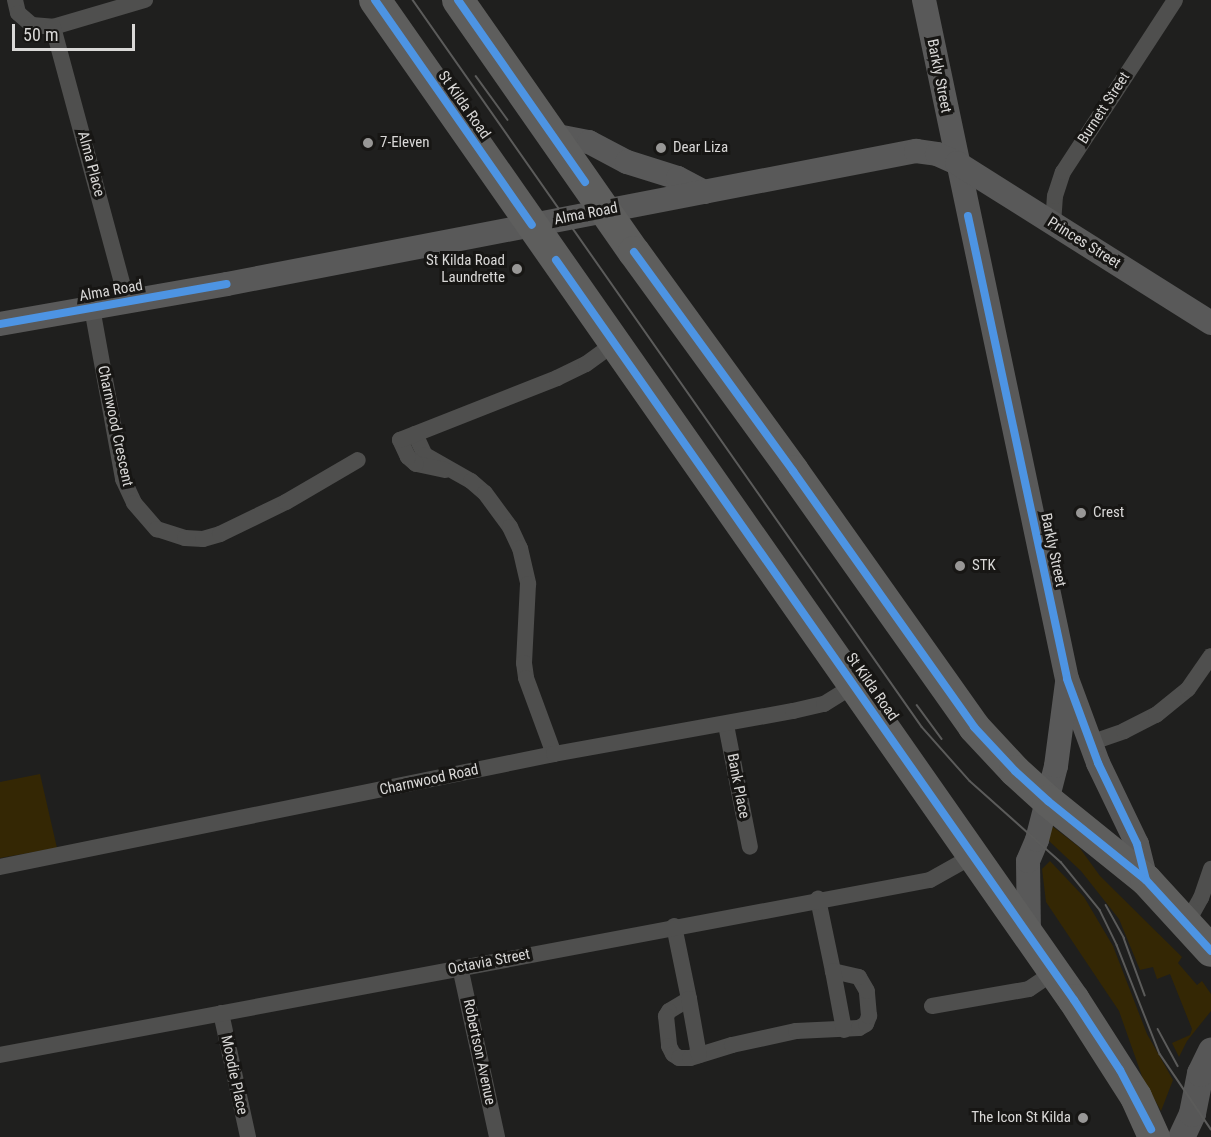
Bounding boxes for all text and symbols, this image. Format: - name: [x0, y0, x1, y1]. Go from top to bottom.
- scale bar: [15, 12, 138, 50]
- text: 50 m: [23, 24, 58, 45]
- street label: Barkly Street: [923, 37, 955, 115]
- street label: St Kilda Road: [434, 68, 494, 142]
- street label: Burnett Street: [1074, 69, 1134, 147]
- street label: Alma Place: [74, 129, 108, 199]
- place label: 7-Eleven: [380, 134, 430, 152]
- marker: 7-Eleven: [361, 136, 375, 150]
- place label: Dear Liza: [673, 139, 728, 157]
- marker: Dear Liza: [654, 141, 668, 155]
- street label: Alma Road: [553, 199, 619, 229]
- street label: Princes Street: [1044, 213, 1124, 273]
- place label: St Kilda Road Laundrette: [426, 251, 505, 286]
- marker: St Kilda Road Laundrette: [510, 262, 524, 276]
- street label: Alma Road: [78, 277, 144, 305]
- street label: Charnwood Crescent: [93, 364, 137, 488]
- place label: Crest: [1093, 504, 1124, 522]
- marker: Crest: [1074, 506, 1088, 520]
- street label: Barkly Street: [1036, 511, 1070, 589]
- place label: STK: [972, 557, 996, 575]
- marker: STK: [953, 559, 967, 573]
- street label: St Kilda Road: [842, 650, 902, 724]
- street label: Bank Place: [723, 752, 753, 820]
- street label: Charnwood Road: [378, 761, 480, 799]
- street label: Octavia Street: [446, 945, 532, 979]
- street label: Robertson Avenue: [459, 998, 499, 1106]
- street label: Moodie Place: [217, 1034, 251, 1116]
- place label: The Icon St Kilda: [971, 1109, 1071, 1127]
- marker: The Icon St Kilda: [1076, 1111, 1090, 1125]

